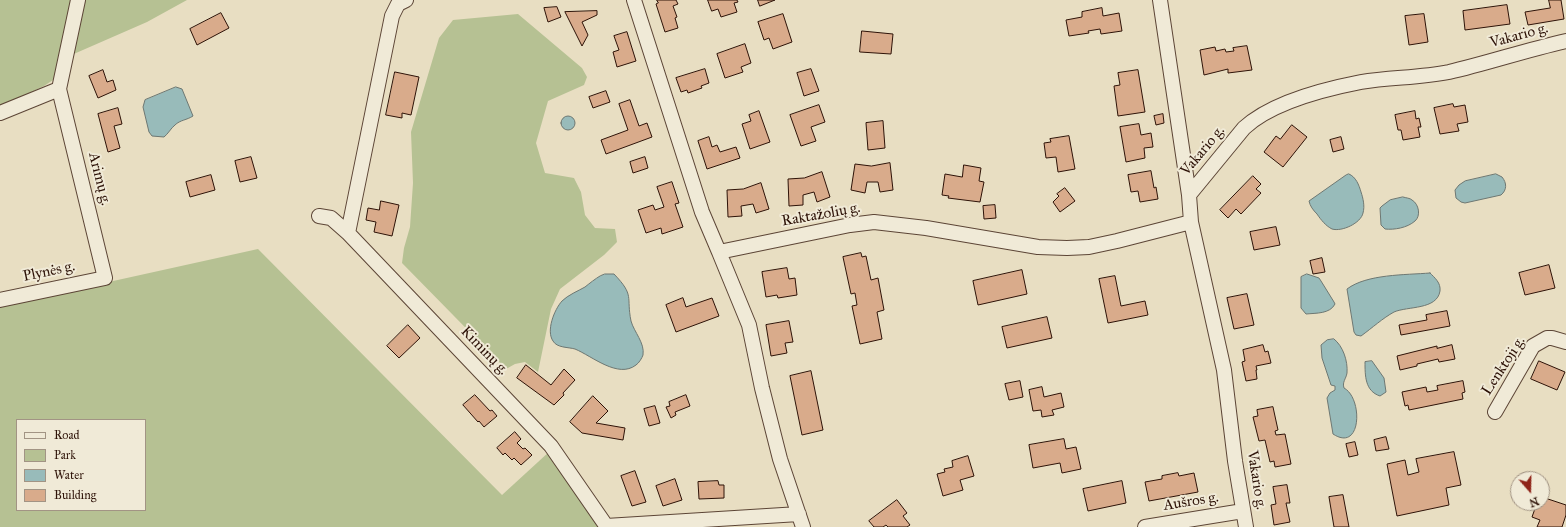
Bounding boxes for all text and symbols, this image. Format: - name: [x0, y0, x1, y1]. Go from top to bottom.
- street label: Vakario g.: [1488, 20, 1550, 52]
- street label: Vakario g.: [1177, 122, 1229, 180]
- street label: Arimų g.: [84, 151, 114, 207]
- street label: Raktažolių g.: [780, 199, 862, 231]
- street label: Plynės g.: [21, 258, 77, 286]
- street label: Kiminų g.: [456, 323, 512, 379]
- street label: Lenktoji g.: [1478, 333, 1530, 399]
- legend: [16, 419, 146, 511]
- text: Road: [54, 428, 80, 442]
- text: Park: [54, 448, 76, 462]
- street label: Vakario g.: [1242, 449, 1270, 511]
- text: Water: [54, 468, 84, 482]
- north arrow: [1510, 471, 1550, 511]
- text: Building: [54, 488, 96, 502]
- street label: Aušros g.: [1162, 489, 1220, 515]
- text: N: [1527, 494, 1541, 510]

